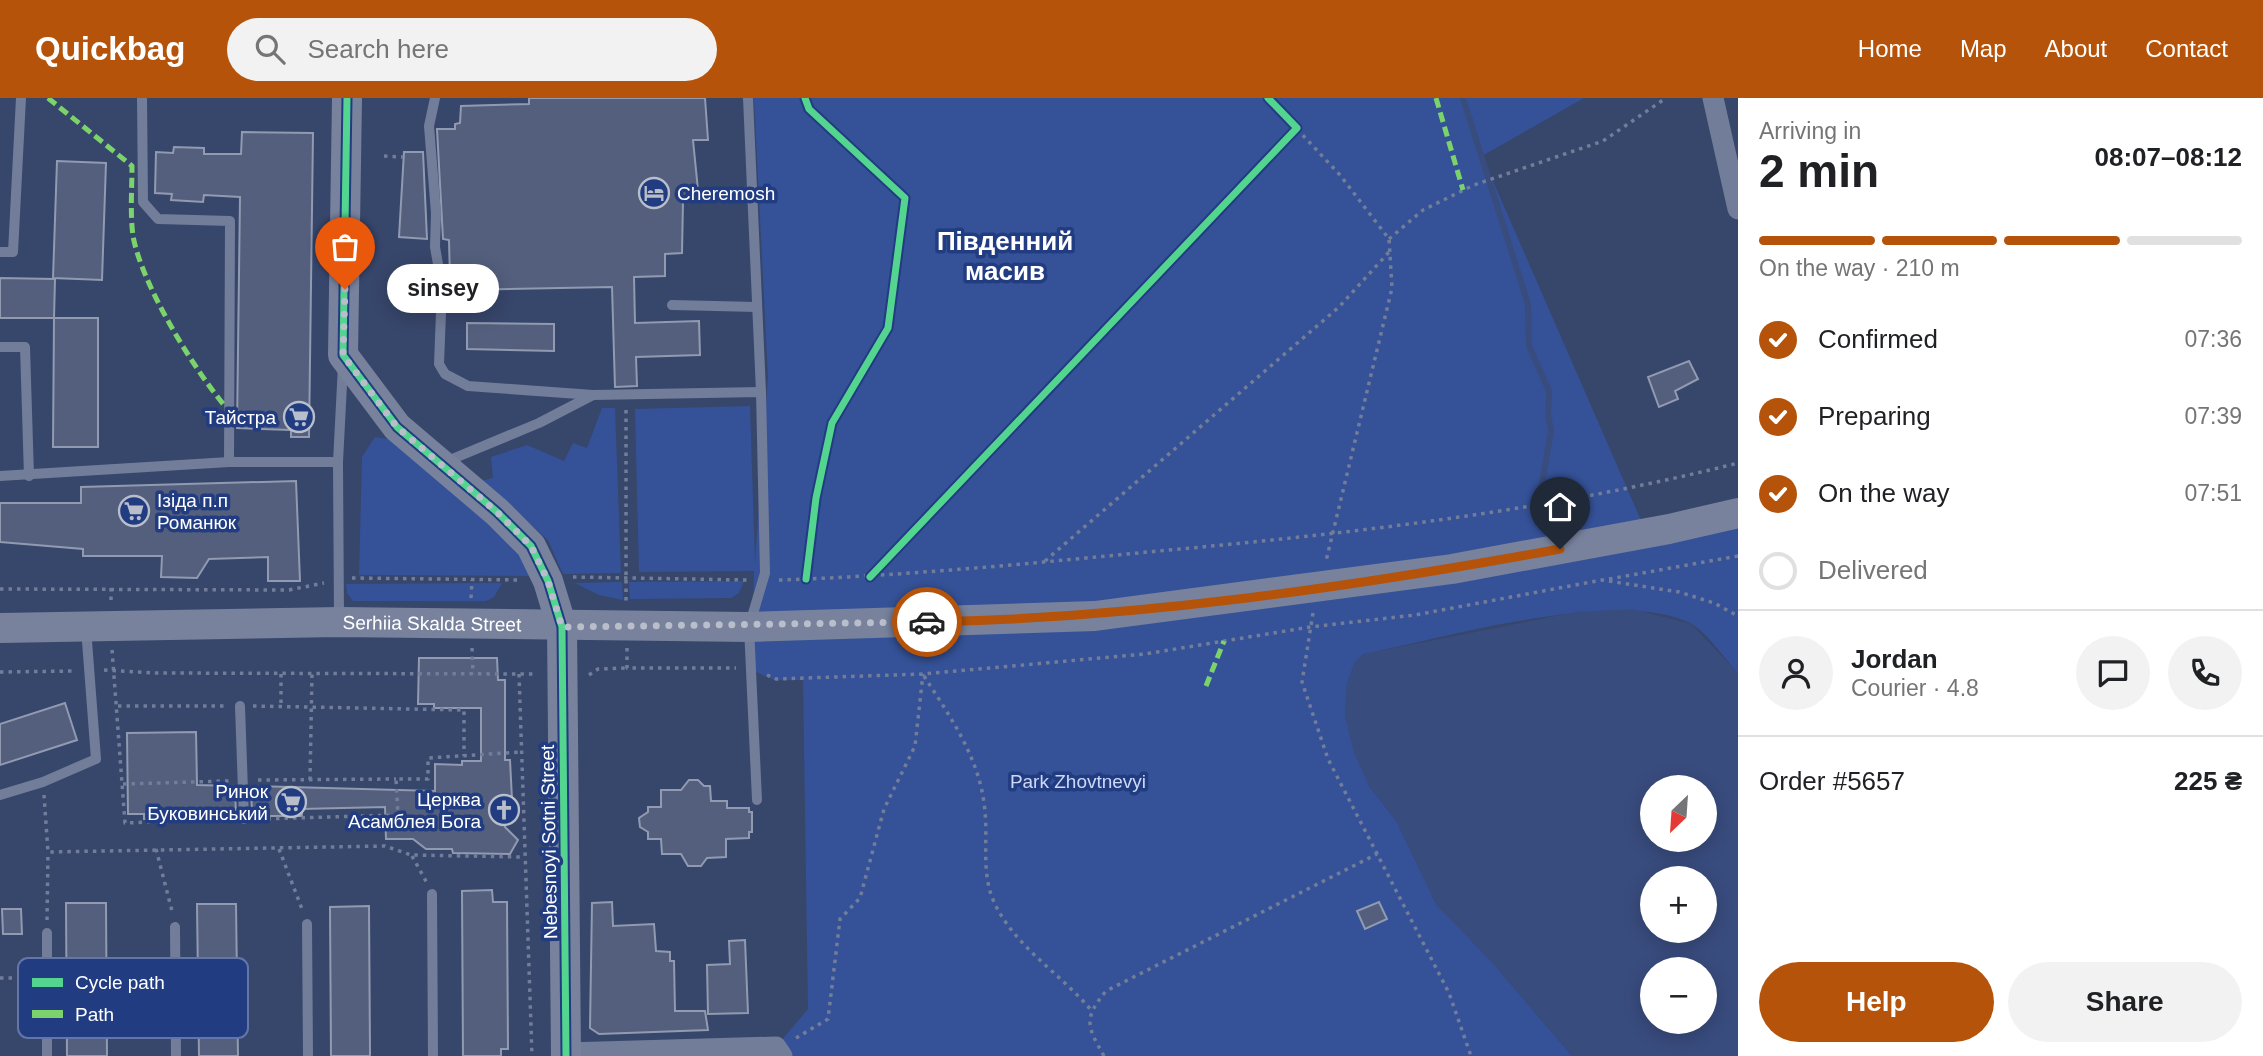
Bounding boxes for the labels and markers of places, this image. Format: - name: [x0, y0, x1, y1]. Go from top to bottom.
- hotel icon: Cheremosh: [637, 176, 671, 210]
- place label: Cheremosh: [677, 183, 775, 204]
- pin: [315, 217, 375, 289]
- callout: sinsey: [387, 264, 499, 314]
- supermarket icon: Тайстра: [282, 400, 316, 434]
- place label: Тайстра: [205, 407, 276, 428]
- pin: [1530, 477, 1590, 549]
- place label: Ізіда п.п Романюк: [157, 490, 237, 533]
- supermarket icon: Ізіда п.п Романюк: [117, 494, 151, 528]
- place label: Ринок Буковинський: [147, 781, 269, 824]
- supermarket icon: Ринок Буковинський: [274, 785, 308, 819]
- place label: Церква Асамблея Бога: [348, 789, 481, 832]
- church icon: Церква Асамблея Бога: [487, 793, 521, 827]

